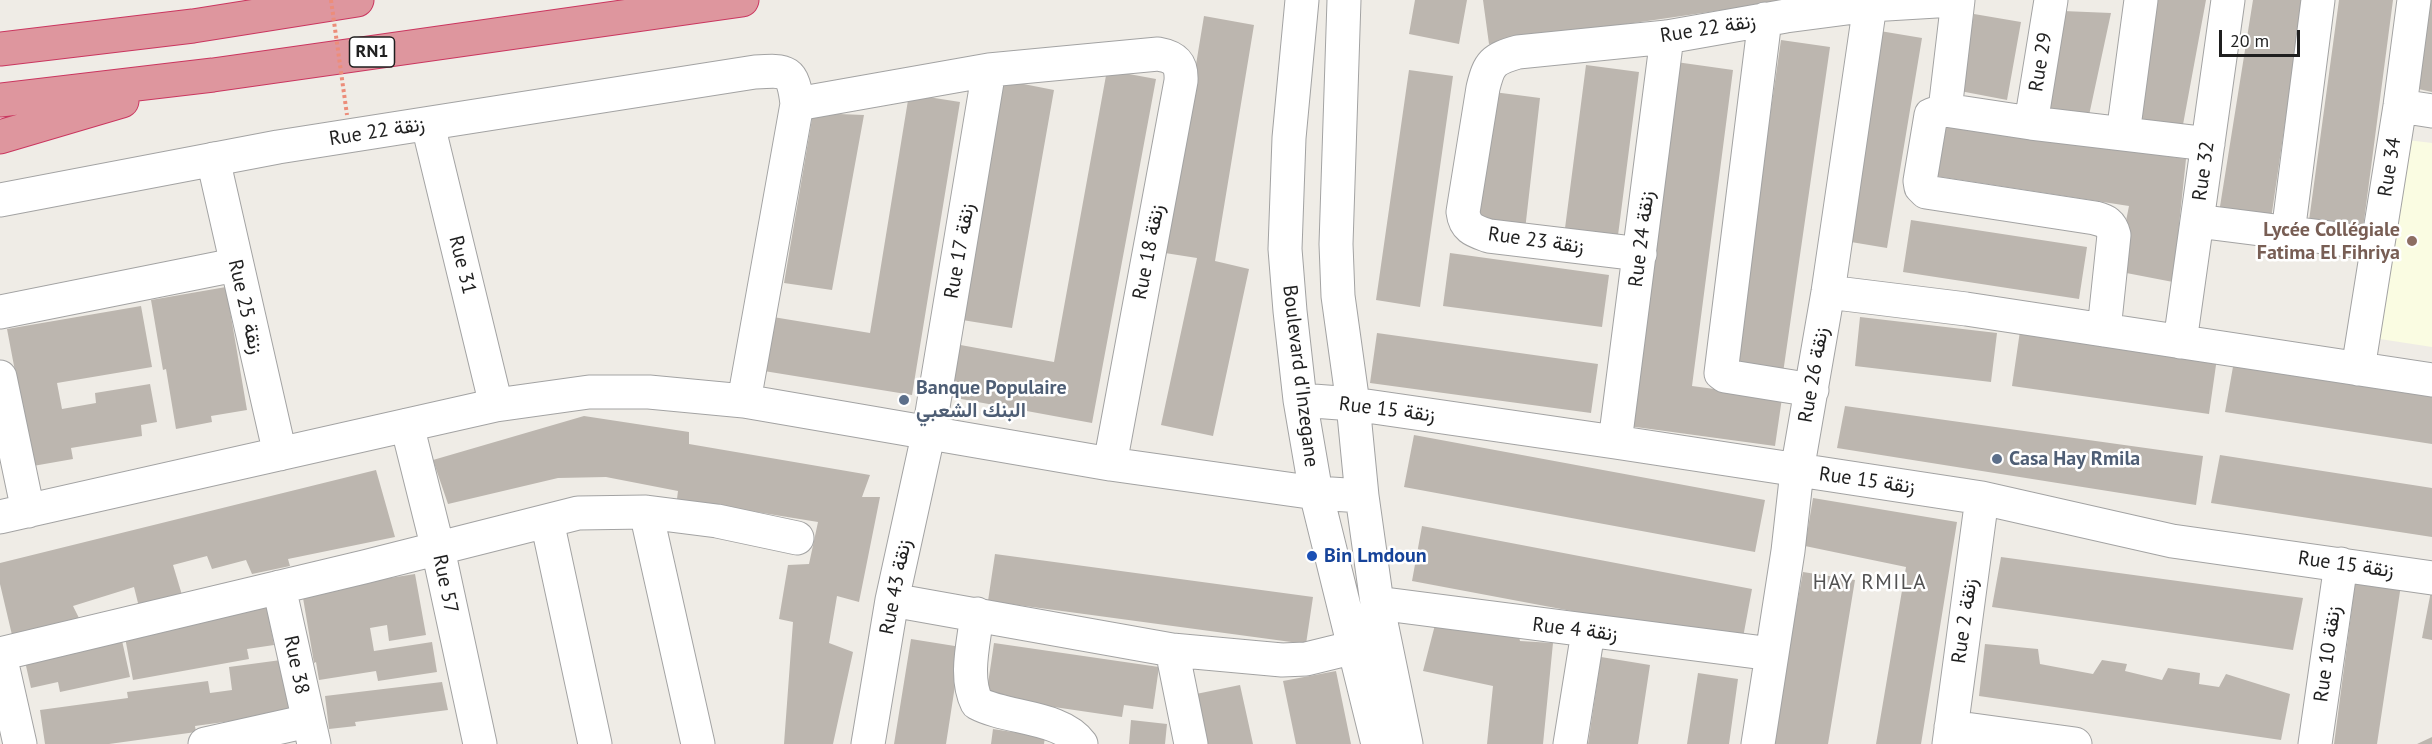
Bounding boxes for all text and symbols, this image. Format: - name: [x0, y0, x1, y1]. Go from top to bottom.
- street label: Rue 22 زنقة: [1658, 10, 1758, 48]
- scale bar: [2222, 18, 2303, 56]
- text: 20 m: [2230, 29, 2269, 52]
- street label: Rue 29: [2024, 31, 2058, 93]
- road number: RN1: [350, 37, 394, 67]
- street label: Rue 22 زنقة: [327, 113, 427, 151]
- street label: Rue 34: [2373, 136, 2407, 198]
- street label: Rue 32: [2188, 140, 2220, 202]
- street label: Rue 24 زنقة: [1624, 190, 1660, 288]
- street label: Rue 17 زنقة: [940, 201, 980, 301]
- street label: Rue 18 زنقة: [1128, 202, 1170, 302]
- place label: Lycée Collégiale Fatima El Fihriya: [2257, 218, 2400, 265]
- street label: Rue 23 زنقة: [1486, 222, 1586, 260]
- street label: Rue 31: [443, 233, 481, 297]
- marker: Lycée Collégiale Fatima El Fihriya: [2405, 234, 2419, 248]
- street label: Rue 25 زنقة: [222, 257, 268, 357]
- street label: Boulevard d'Inzegane: [1277, 284, 1323, 468]
- street label: Rue 26 زنقة: [1794, 325, 1834, 425]
- place label: Banque Populaire البنك الشعبي: [916, 376, 1067, 423]
- street label: Rue 15 زنقة: [1338, 392, 1436, 428]
- marker: Banque Populaire البنك الشعبي: [897, 393, 911, 407]
- place label: Casa Hay Rmila: [2009, 447, 2140, 471]
- marker: Casa Hay Rmila: [1990, 452, 2004, 466]
- street label: Rue 15 زنقة: [1817, 462, 1917, 500]
- street label: Rue 43 زنقة: [875, 537, 917, 637]
- place label: Bin Lmdoun: [1324, 544, 1427, 568]
- street label: Rue 15 زنقة: [2296, 546, 2396, 584]
- marker: Bin Lmdoun: [1305, 549, 1319, 563]
- street label: Rue 57: [427, 552, 463, 616]
- district label: HAY RMILA: [1813, 570, 1927, 596]
- street label: Rue 2 زنقة: [1947, 577, 1983, 665]
- street label: Rue 10 زنقة: [2309, 604, 2347, 704]
- street label: Rue 4 زنقة: [1531, 613, 1619, 647]
- street label: Rue 38: [278, 633, 314, 697]

